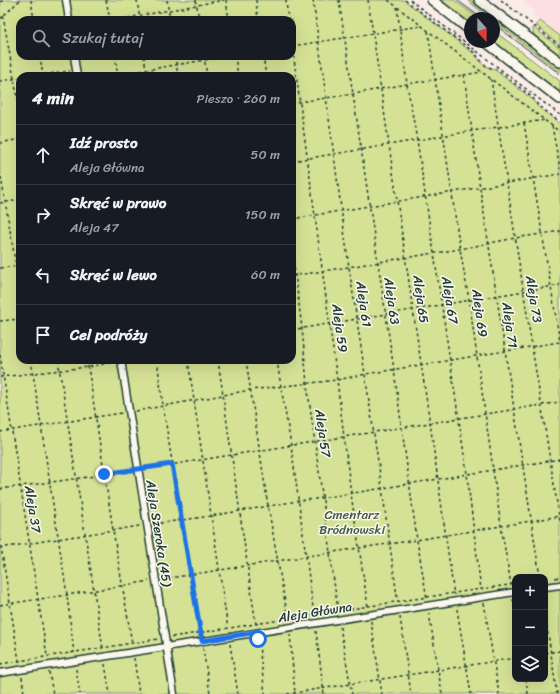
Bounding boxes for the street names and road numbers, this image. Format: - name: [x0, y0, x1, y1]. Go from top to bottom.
- street label: Aleja 65: [406, 272, 436, 325]
- street label: Aleja 73: [519, 273, 549, 324]
- street label: Aleja 67: [435, 274, 465, 327]
- street label: Aleja 63: [377, 275, 407, 326]
- street label: Aleja 61: [349, 279, 379, 329]
- street label: Aleja 69: [465, 286, 495, 339]
- street label: Aleja 71: [495, 300, 525, 350]
- street label: Aleja 59: [325, 301, 355, 354]
- street label: Aleja 57: [308, 406, 338, 460]
- street label: Aleja Szeroka (45): [139, 477, 179, 589]
- street label: Aleja 37: [18, 483, 48, 536]
- street label: Aleja Główna: [275, 595, 354, 629]

